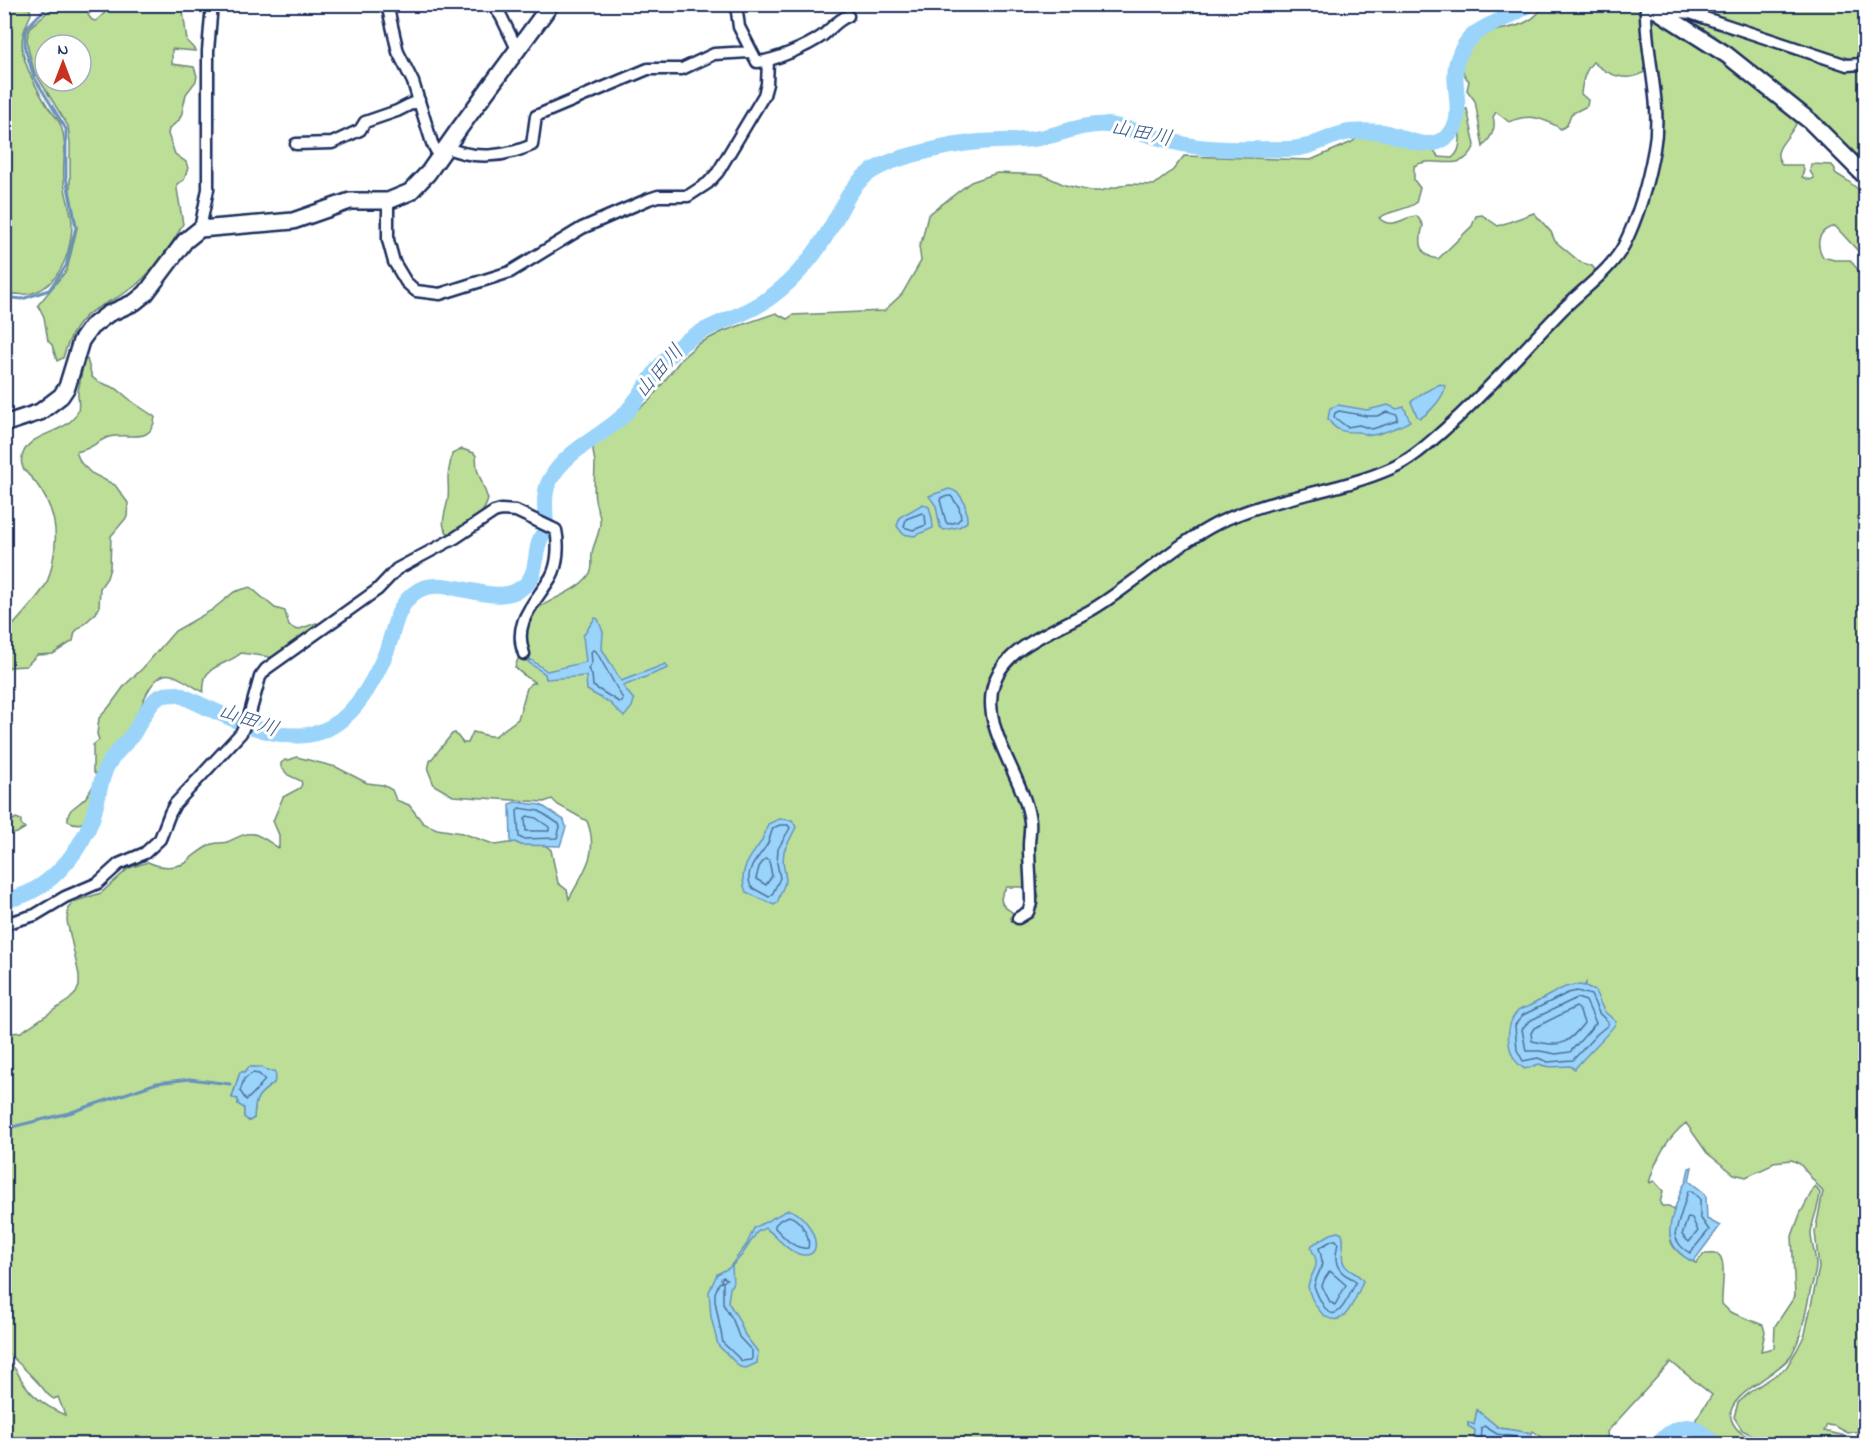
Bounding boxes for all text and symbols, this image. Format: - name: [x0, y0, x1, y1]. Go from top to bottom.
- north arrow: [33, 33, 93, 93]
- text: N: [58, 38, 69, 62]
- water label: 山田川: [1107, 113, 1175, 155]
- water label: 山田川: [628, 338, 692, 406]
- water label: 山田川: [213, 696, 283, 746]

